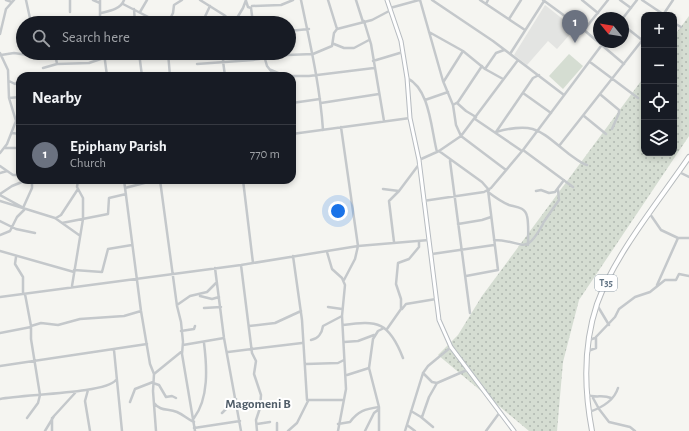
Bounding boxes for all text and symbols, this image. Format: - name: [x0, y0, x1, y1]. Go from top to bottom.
- pin: 1: [562, 10, 588, 43]
- north arrow: [593, 12, 629, 48]
- map controls: [641, 12, 677, 156]
- button: +: [641, 12, 677, 48]
- search box: [16, 16, 296, 60]
- icon: search: [30, 27, 52, 49]
- text: Search here: [62, 30, 130, 45]
- button: −: [641, 48, 677, 84]
- button: locate: [641, 84, 677, 120]
- text: Nearby: [32, 89, 82, 106]
- button: layers: [641, 120, 677, 156]
- text: Epiphany Parish: [70, 139, 167, 154]
- text: 1: [43, 148, 47, 161]
- text: 770 m: [250, 148, 280, 161]
- text: Church: [70, 157, 106, 170]
- your location: [328, 201, 348, 221]
- road number: T35: [595, 275, 617, 291]
- district label: Magomeni B: [225, 398, 291, 411]

